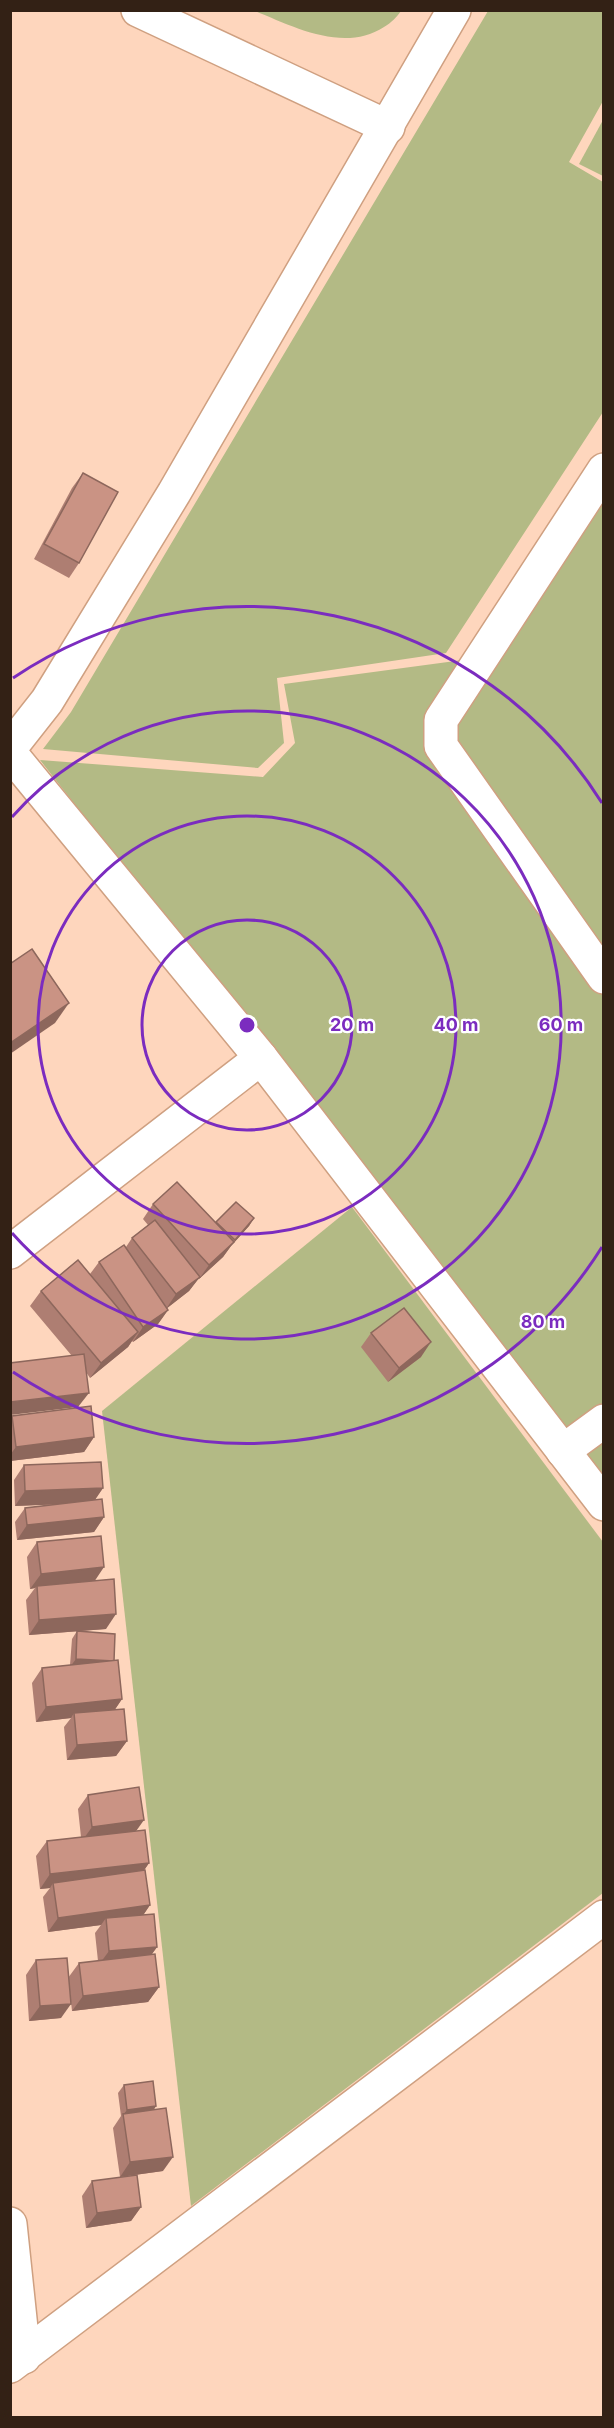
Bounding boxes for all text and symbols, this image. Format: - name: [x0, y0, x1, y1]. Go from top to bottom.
- text: 20 m: [330, 1014, 374, 1035]
- text: 40 m: [434, 1014, 479, 1035]
- text: 60 m: [539, 1014, 583, 1035]
- centre of rings: [237, 1015, 257, 1035]
- text: 80 m: [521, 1311, 565, 1332]

